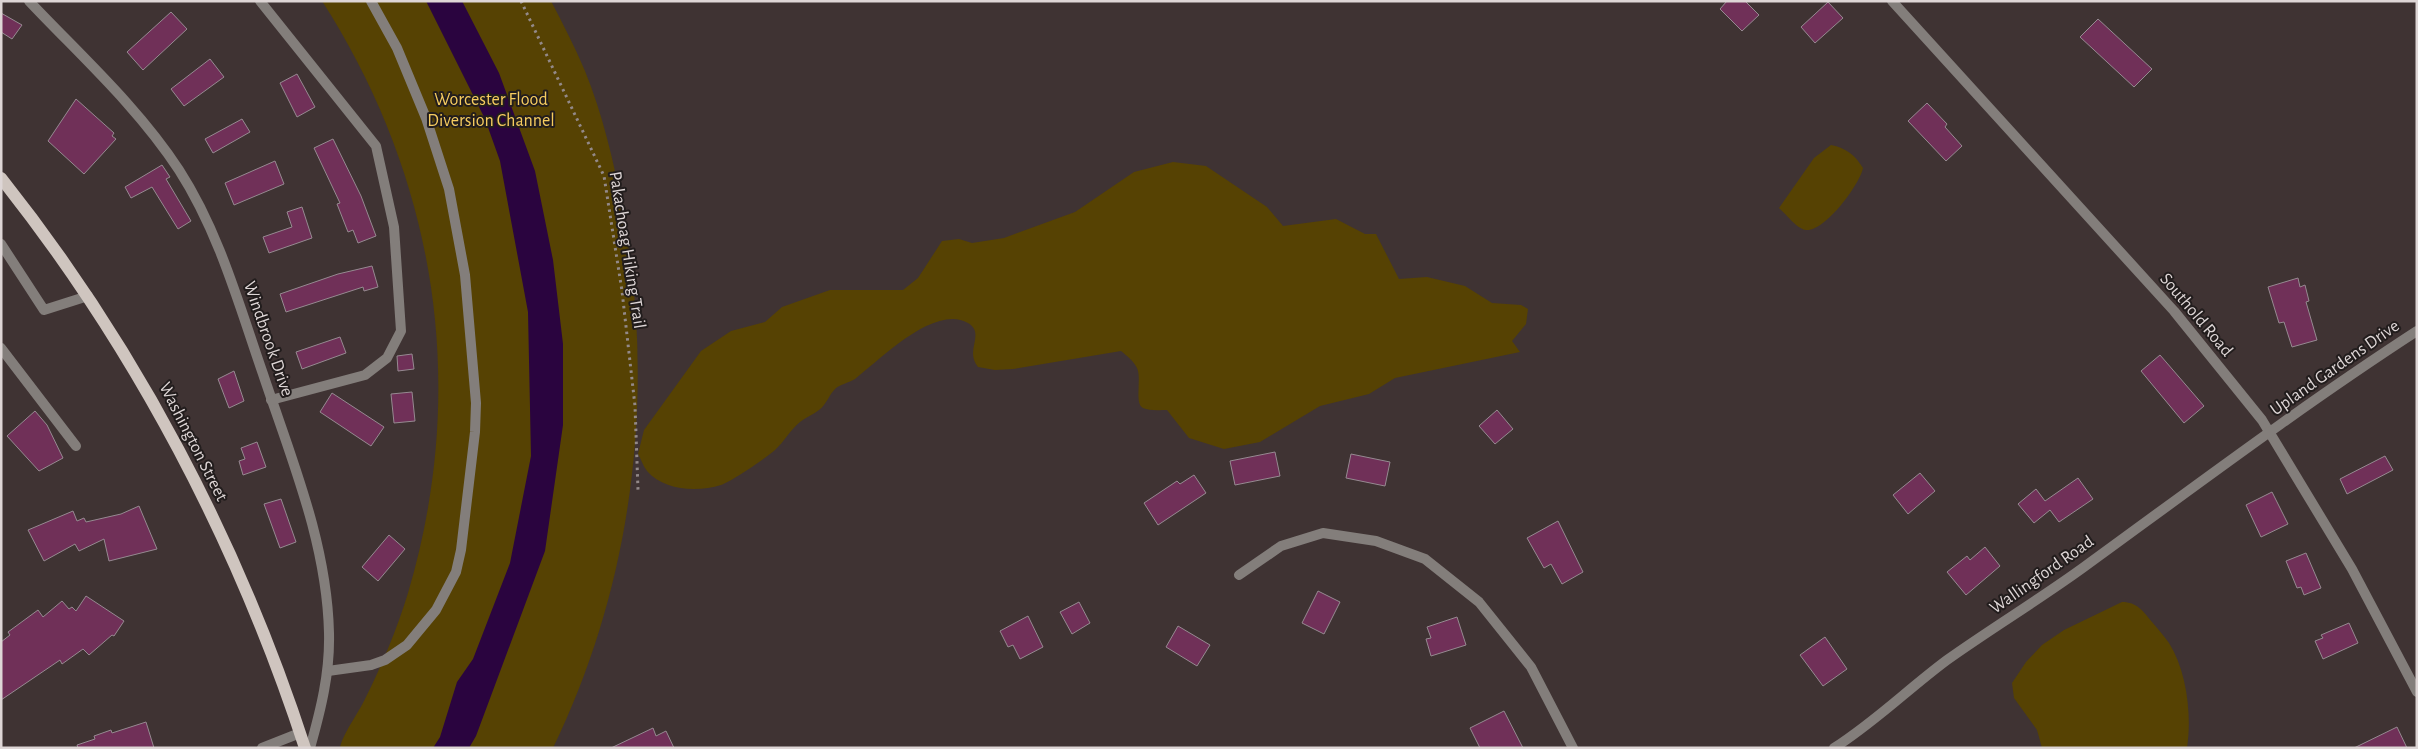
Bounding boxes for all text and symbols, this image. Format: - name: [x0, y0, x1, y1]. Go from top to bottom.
- park label: Worcester Flood Diversion Channel: [427, 91, 555, 130]
- street label: Pakachoag Hiking Trail: [606, 170, 648, 330]
- street label: Southold Road: [2156, 270, 2236, 360]
- street label: Windbrook Drive: [240, 279, 296, 399]
- street label: Upland Gardens Drive: [2267, 317, 2403, 419]
- street label: Washington Street: [155, 380, 231, 505]
- street label: Wallingford Road: [1987, 533, 2097, 617]

